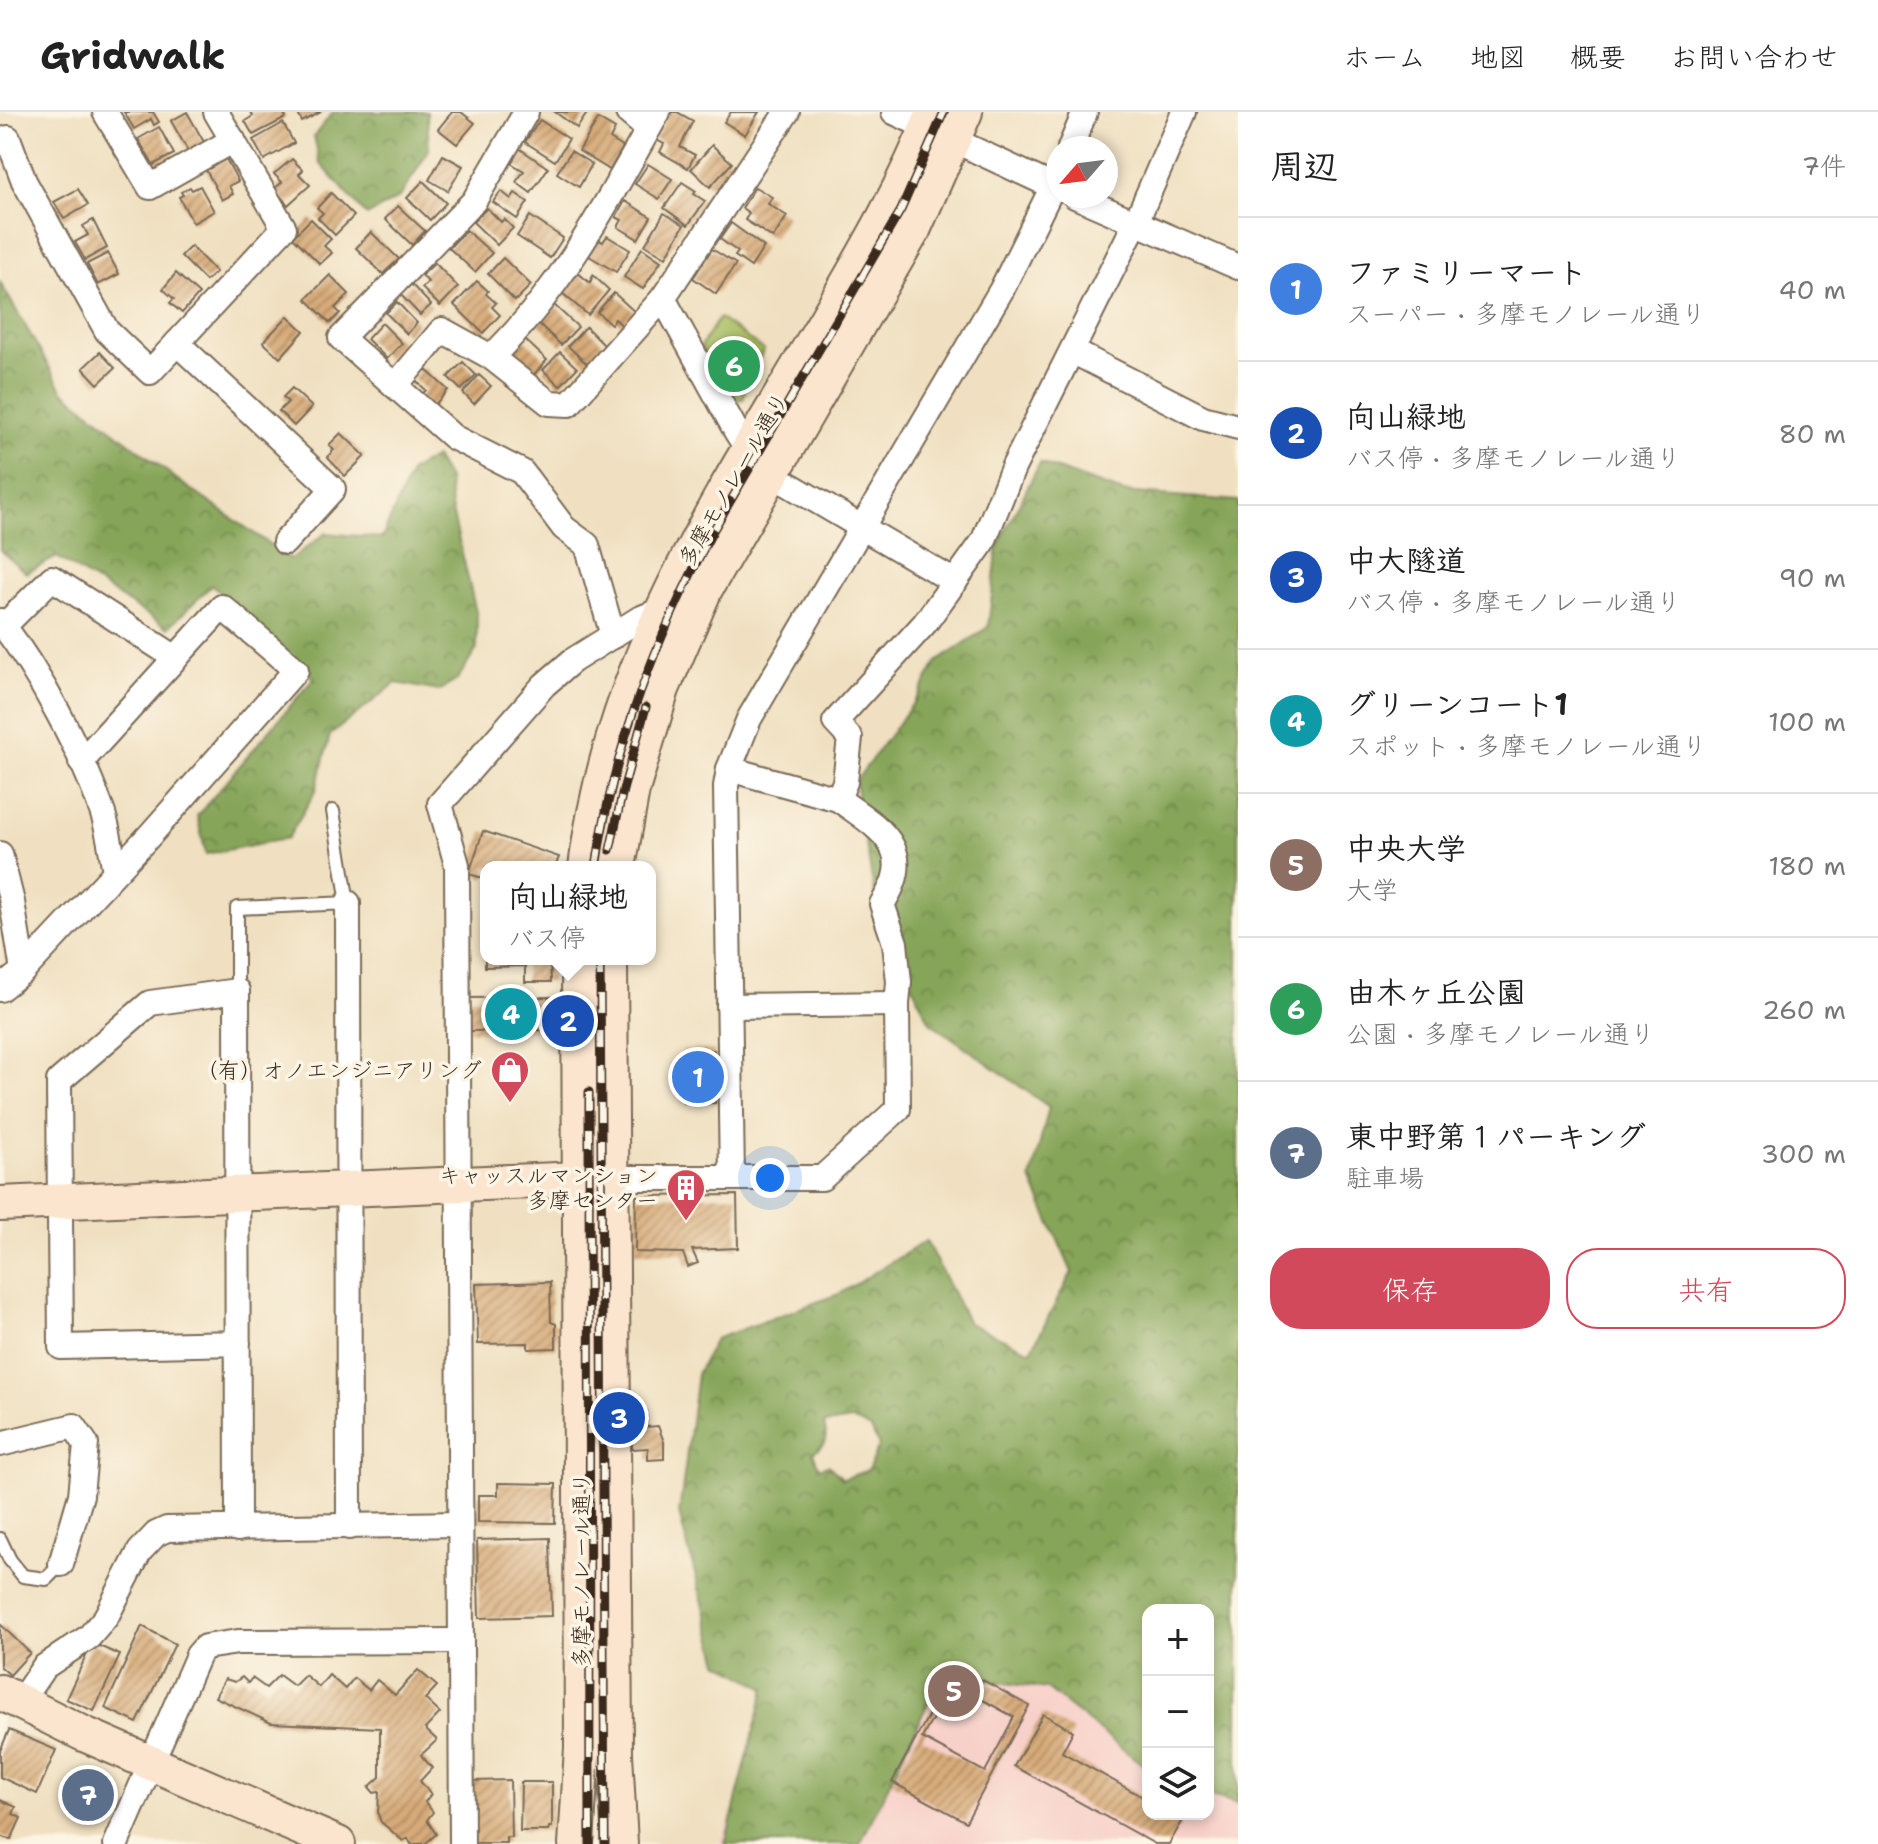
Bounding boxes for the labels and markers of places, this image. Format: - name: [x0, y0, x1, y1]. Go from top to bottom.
- pin: 6: [708, 336, 760, 396]
- pin: 4: [485, 984, 537, 1044]
- pin: 2: [542, 991, 594, 1051]
- pin: 1: [672, 1047, 724, 1107]
- shop icon: （有）オノエンジニアリング: [489, 1049, 531, 1104]
- place label: （有）オノエンジニアリング: [196, 1056, 482, 1085]
- place label: キャッスルマンション 多摩センター: [438, 1161, 658, 1215]
- building icon: キャッスルマンション 多摩センター: [665, 1167, 707, 1222]
- pin: 3: [593, 1388, 645, 1448]
- pin: 5: [928, 1661, 980, 1721]
- pin: 7: [62, 1765, 114, 1825]

